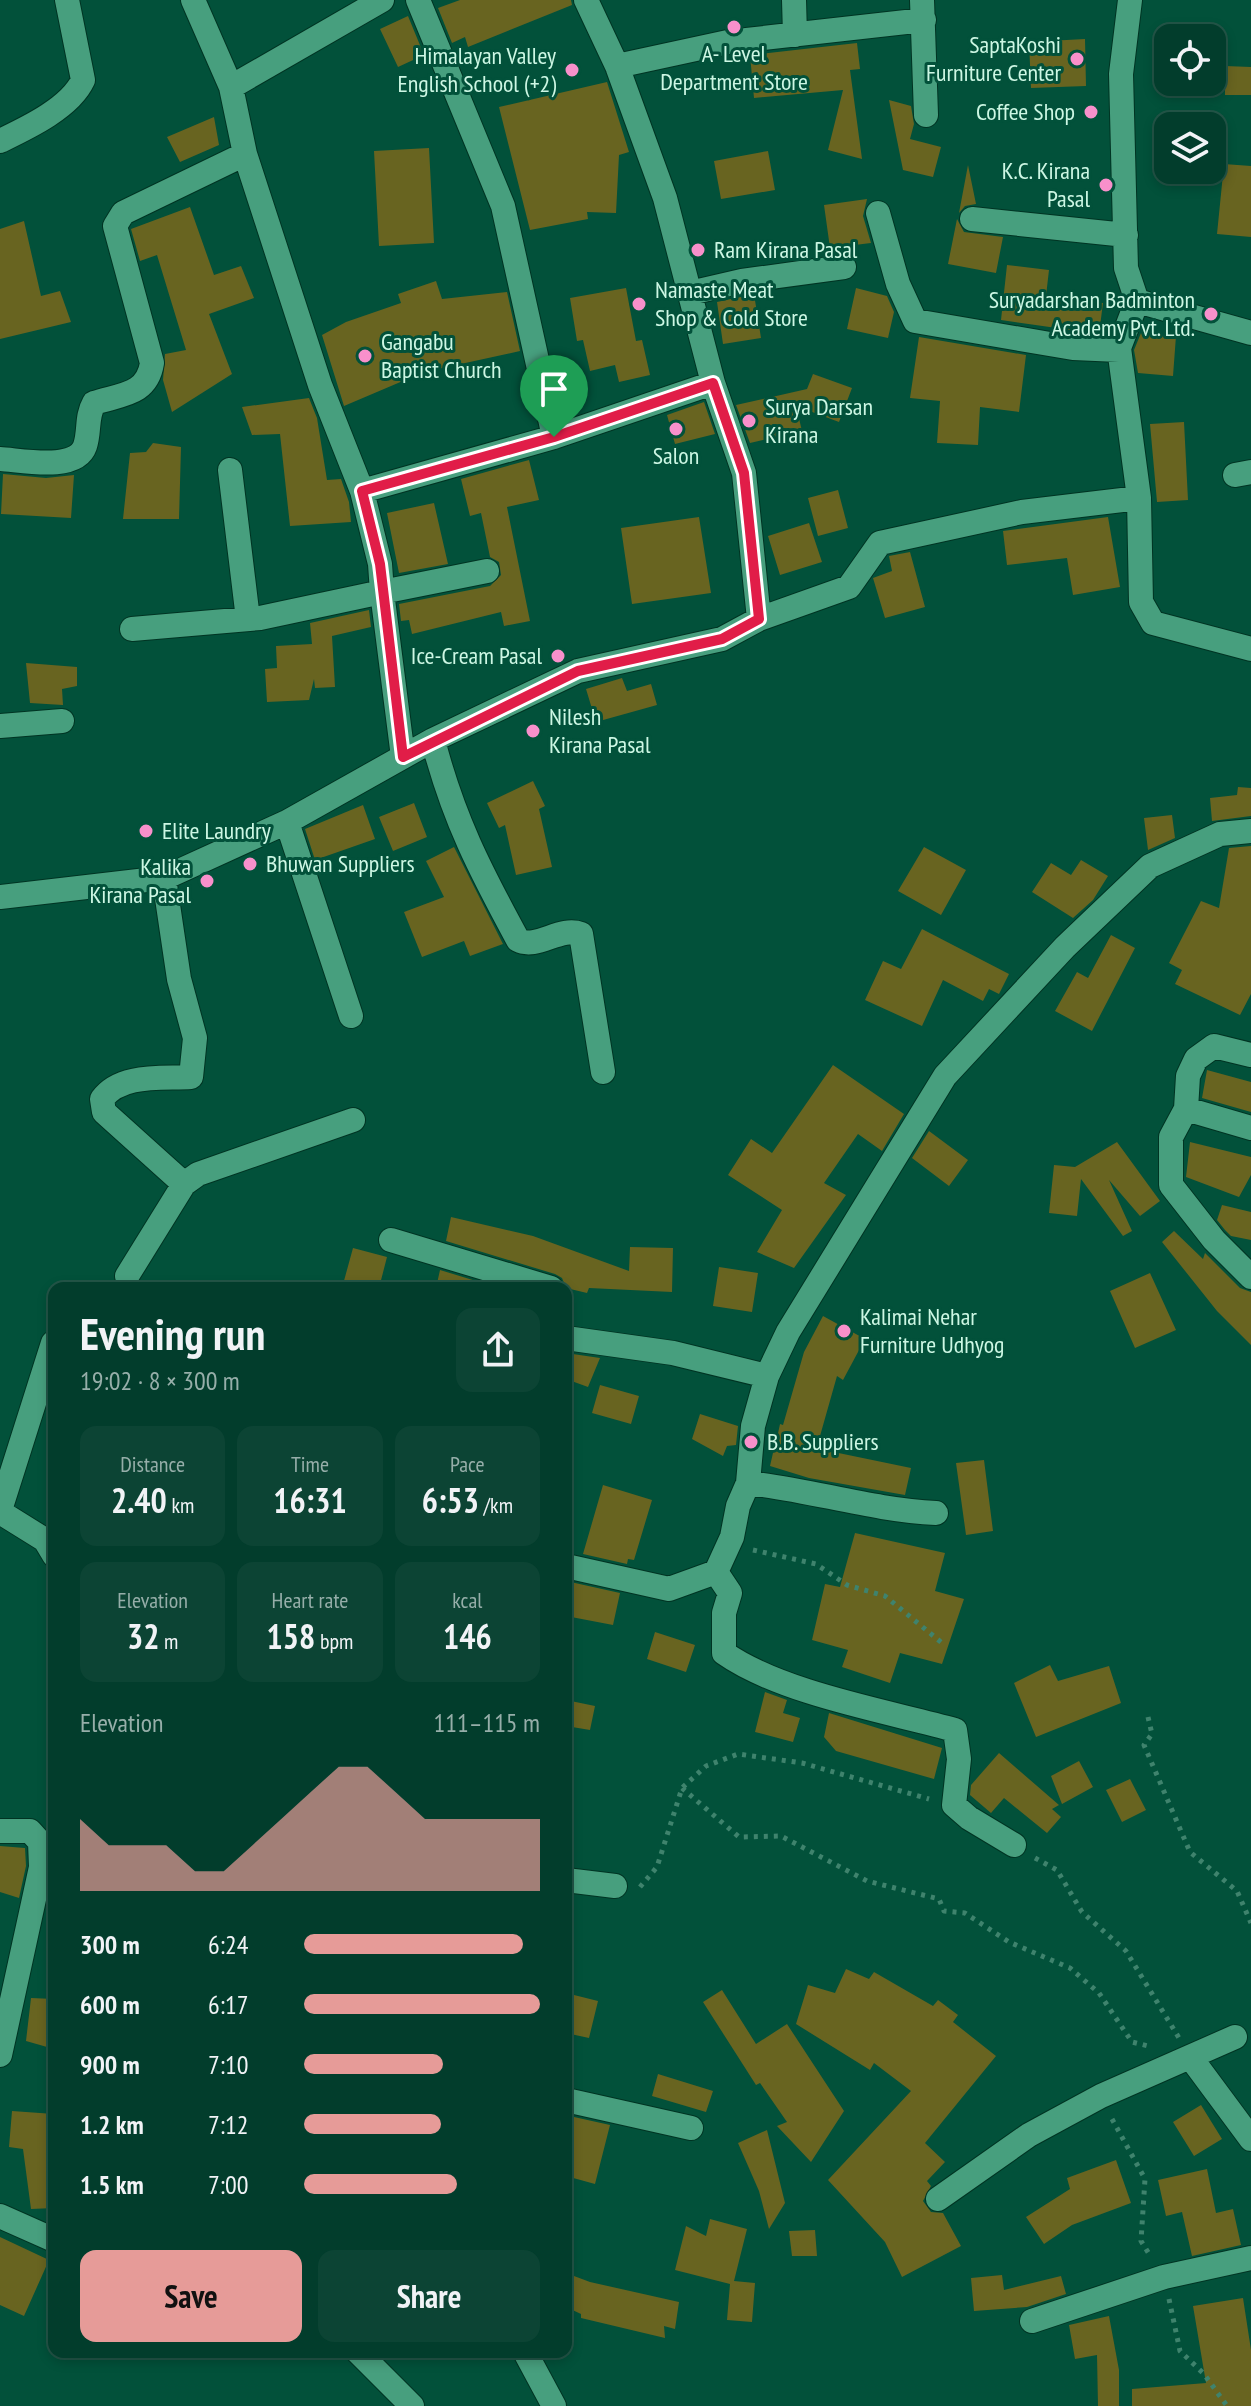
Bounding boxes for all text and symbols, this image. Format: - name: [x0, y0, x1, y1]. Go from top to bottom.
- marker: A- Level Department Store: [725, 18, 743, 36]
- map controls: [1154, 24, 1226, 184]
- button: locate: [1154, 24, 1226, 96]
- place label: SaptaKoshi Furniture Center: [926, 29, 1061, 88]
- place label: A- Level Department Store: [660, 38, 808, 97]
- place label: Himalayan Valley English School (+2): [398, 40, 556, 99]
- marker: SaptaKoshi Furniture Center: [1068, 50, 1086, 68]
- marker: Himalayan Valley English School (+2): [563, 61, 581, 79]
- place label: Coffee Shop: [976, 96, 1075, 127]
- marker: Coffee Shop: [1082, 103, 1100, 121]
- button: layers: [1154, 112, 1226, 184]
- place label: K.C. Kirana Pasal: [1002, 155, 1090, 214]
- marker: K.C. Kirana Pasal: [1097, 176, 1115, 194]
- place label: Ram Kirana Pasal: [714, 234, 858, 265]
- marker: Ram Kirana Pasal: [689, 241, 707, 259]
- place label: Namaste Meat Shop & Cold Store: [655, 274, 808, 333]
- place label: Suryadarshan Badminton Academy Pvt. Ltd.: [989, 284, 1195, 343]
- marker: Namaste Meat Shop & Cold Store: [630, 295, 648, 313]
- marker: Suryadarshan Badminton Academy Pvt. Ltd.: [1202, 305, 1220, 323]
- place label: Gangabu Baptist Church: [381, 326, 502, 385]
- marker: Gangabu Baptist Church: [356, 347, 374, 365]
- pin: [520, 355, 588, 437]
- icon: arrive: [532, 367, 576, 411]
- place label: Surya Darsan Kirana: [765, 391, 873, 450]
- marker: Surya Darsan Kirana: [740, 412, 758, 430]
- marker: Salon: [667, 420, 685, 438]
- place label: Salon: [653, 440, 699, 471]
- place label: Ice-Cream Pasal: [411, 640, 542, 671]
- marker: Ice-Cream Pasal: [549, 647, 567, 665]
- place label: Nilesh Kirana Pasal: [549, 701, 651, 760]
- marker: Nilesh Kirana Pasal: [524, 722, 542, 740]
- place label: Elite Laundry: [162, 815, 271, 846]
- marker: Elite Laundry: [137, 822, 155, 840]
- place label: Bhuwan Suppliers: [266, 848, 415, 879]
- place label: Kalika Kirana Pasal: [89, 851, 191, 910]
- marker: Bhuwan Suppliers: [241, 855, 259, 873]
- marker: Kalika Kirana Pasal: [198, 872, 216, 890]
- place label: Kalimai Nehar Furniture Udhyog: [860, 1301, 1004, 1360]
- text: Evening run: [80, 1305, 265, 1362]
- button: share: [456, 1308, 540, 1392]
- marker: Kalimai Nehar Furniture Udhyog: [835, 1322, 853, 1340]
- text: 19:02 · 8 × 300 m: [80, 1364, 240, 1397]
- place label: B.B. Suppliers: [767, 1426, 879, 1457]
- marker: B.B. Suppliers: [742, 1433, 760, 1451]
- text: Distance: [120, 1450, 185, 1478]
- text: Time: [291, 1450, 329, 1478]
- text: Pace: [450, 1450, 485, 1478]
- text: 2.40: [111, 1478, 167, 1522]
- text: 16:31: [273, 1478, 347, 1522]
- text: 6:53: [422, 1478, 479, 1522]
- text: km: [167, 1491, 194, 1519]
- text: /km: [479, 1491, 513, 1519]
- text: Elevation: [117, 1586, 188, 1614]
- text: Heart rate: [272, 1586, 348, 1614]
- text: kcal: [452, 1586, 482, 1614]
- text: 32: [127, 1614, 159, 1658]
- text: 158: [267, 1614, 315, 1658]
- text: 146: [443, 1614, 492, 1658]
- text: m: [159, 1627, 178, 1655]
- text: bpm: [315, 1627, 353, 1655]
- text: Elevation: [80, 1706, 163, 1739]
- text: 111–115 m: [434, 1706, 540, 1739]
- text: 300 m: [80, 1928, 140, 1961]
- text: 6:24: [208, 1928, 248, 1961]
- text: 600 m: [80, 1988, 140, 2021]
- text: 6:17: [208, 1988, 248, 2021]
- text: 900 m: [80, 2048, 140, 2081]
- text: 7:10: [208, 2048, 248, 2081]
- text: 1.2 km: [80, 2108, 144, 2141]
- text: 7:12: [208, 2108, 248, 2141]
- text: 1.5 km: [80, 2168, 144, 2201]
- text: 7:00: [208, 2168, 248, 2201]
- button: Save: [80, 2250, 302, 2342]
- button: Share: [318, 2250, 540, 2342]

